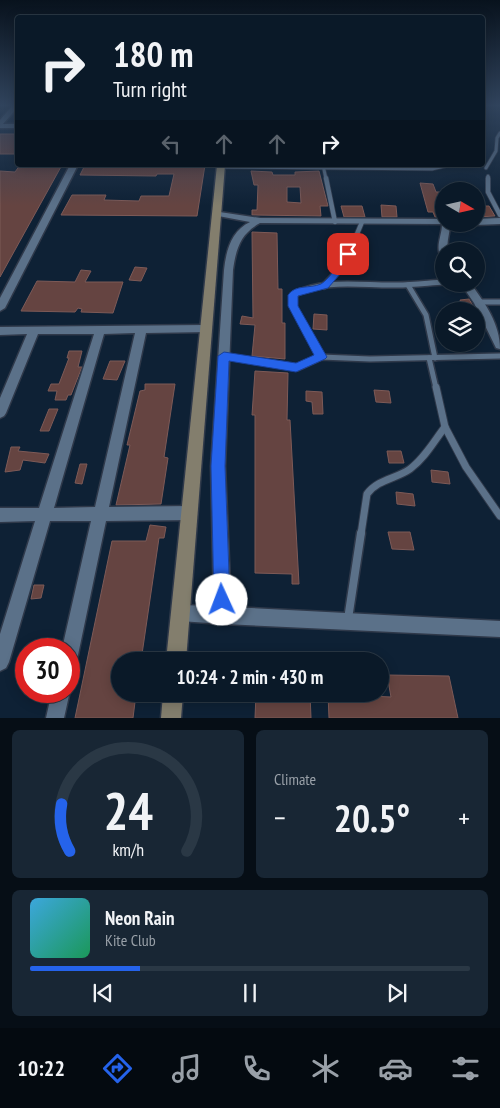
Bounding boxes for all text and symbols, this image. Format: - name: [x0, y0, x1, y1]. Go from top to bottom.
- text: 180 m: [113, 31, 194, 77]
- icon: right: [30, 35, 95, 100]
- text: Turn right: [113, 75, 187, 103]
- icon: left: [157, 130, 185, 158]
- icon: ahead: [210, 130, 238, 158]
- icon: ahead: [263, 130, 291, 158]
- icon: right: [316, 130, 344, 158]
- north arrow: [435, 182, 485, 232]
- map controls: [435, 182, 485, 352]
- pin: [327, 233, 369, 275]
- icon: arrive: [334, 240, 362, 268]
- button: search: [435, 242, 485, 292]
- button: layers: [435, 302, 485, 352]
- position arrow: [195, 573, 247, 625]
- speed limit sign: 30: [15, 638, 80, 703]
- text: 10:24 · 2 min · 430 m: [177, 665, 323, 689]
- text: Climate: [274, 769, 316, 789]
- text: 24: [103, 777, 153, 844]
- text: 20.5°: [334, 793, 410, 842]
- text: −: [274, 799, 286, 836]
- text: +: [458, 799, 470, 836]
- text: km/h: [112, 838, 144, 861]
- text: Neon Rain: [105, 906, 174, 930]
- text: Kite Club: [105, 930, 156, 950]
- icon: previous: [89, 979, 117, 1007]
- icon: pause: [236, 979, 264, 1007]
- icon: next: [383, 979, 411, 1007]
- icon: directions: [100, 1051, 135, 1086]
- icon: music: [169, 1051, 204, 1086]
- icon: phone: [239, 1051, 274, 1086]
- icon: climate: [308, 1051, 343, 1086]
- icon: car: [378, 1051, 413, 1086]
- icon: filters: [448, 1051, 483, 1086]
- text: 10:22: [17, 1054, 65, 1082]

